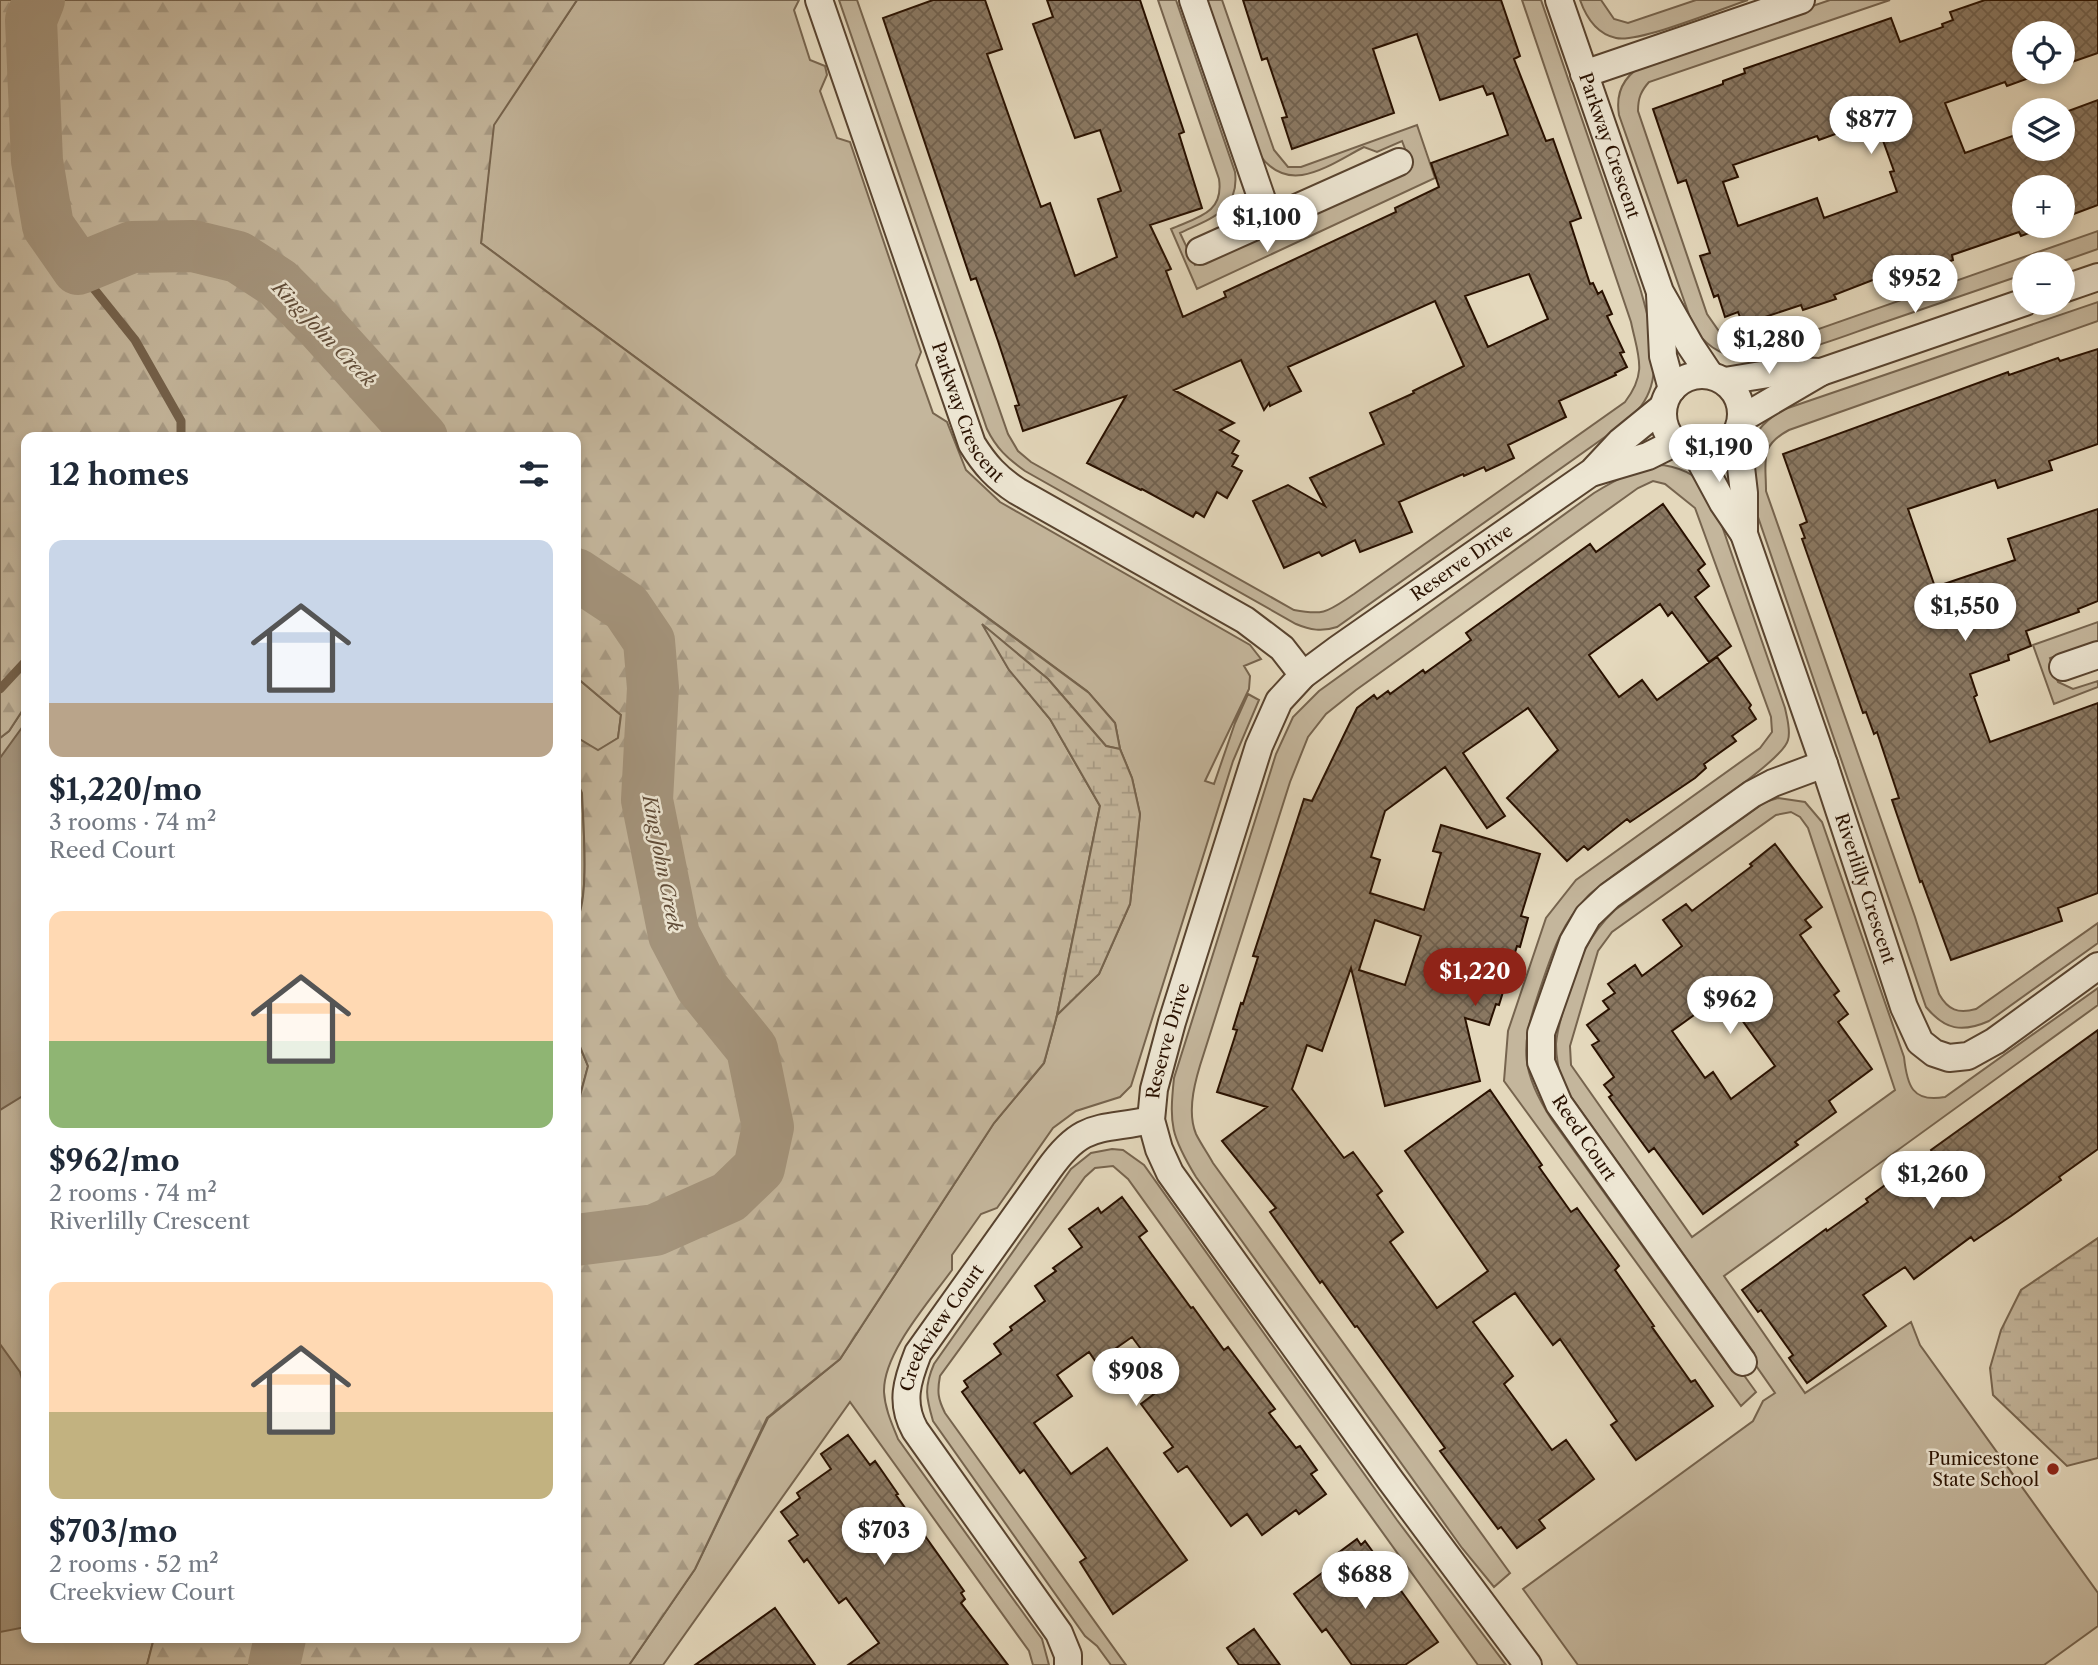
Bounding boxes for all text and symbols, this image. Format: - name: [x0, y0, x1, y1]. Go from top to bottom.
- map controls: [2012, 21, 2075, 315]
- button: locate: [2012, 21, 2075, 84]
- street label: Parkway Crescent: [1574, 70, 1645, 222]
- pin: $877: [1830, 96, 1912, 156]
- button: layers: [2012, 98, 2075, 161]
- text: $877: [1845, 105, 1897, 133]
- button: +: [2012, 175, 2075, 238]
- pin: $1,100: [1210, 194, 1324, 254]
- text: $1,100: [1233, 203, 1301, 231]
- button: −: [2012, 252, 2075, 315]
- pin: $952: [1874, 256, 1956, 315]
- text: $952: [1889, 264, 1941, 292]
- water label: King John Creek: [266, 275, 380, 392]
- pin: $1,280: [1712, 316, 1826, 376]
- text: $1,280: [1733, 325, 1805, 353]
- street label: Parkway Crescent: [927, 339, 1009, 488]
- pin: $1,190: [1662, 424, 1776, 484]
- text: $1,190: [1685, 433, 1753, 461]
- icon: filters: [515, 455, 553, 493]
- text: 12 homes: [49, 456, 189, 493]
- street label: Reserve Drive: [1406, 519, 1517, 606]
- pin: $1,550: [1908, 584, 2022, 643]
- icon: home: [238, 585, 364, 711]
- text: $1,550: [1930, 592, 2000, 620]
- text: $1,220/mo: [49, 771, 202, 808]
- water label: King John Creek: [637, 791, 686, 933]
- text: 3 rooms · 74 m²: [49, 808, 216, 836]
- street label: Riverlilly Crescent: [1830, 810, 1900, 967]
- text: Reed Court: [49, 836, 175, 864]
- pin: $1,220: [1418, 948, 1532, 1008]
- icon: home: [238, 956, 364, 1082]
- text: $1,220: [1439, 957, 1511, 985]
- pin: $962: [1689, 976, 1771, 1036]
- street label: Reserve Drive: [1142, 980, 1195, 1100]
- text: $962: [1703, 985, 1757, 1013]
- street label: Reed Court: [1547, 1091, 1621, 1186]
- text: $962/mo: [49, 1142, 180, 1179]
- pin: $1,260: [1876, 1152, 1990, 1211]
- text: $1,260: [1897, 1160, 1969, 1188]
- text: 2 rooms · 74 m²: [49, 1179, 217, 1207]
- text: Riverlilly Crescent: [49, 1207, 250, 1235]
- street label: Creekview Court: [896, 1260, 989, 1393]
- icon: home: [238, 1327, 364, 1453]
- pin: $908: [1095, 1348, 1177, 1408]
- text: $908: [1108, 1357, 1164, 1385]
- place label: Pumicestone State School: [1928, 1448, 2039, 1491]
- marker: Pumicestone State School: [2045, 1461, 2061, 1477]
- pin: $703: [843, 1508, 925, 1567]
- text: $703/mo: [49, 1513, 177, 1550]
- text: $703: [858, 1516, 910, 1544]
- text: 2 rooms · 52 m²: [49, 1550, 219, 1578]
- pin: $688: [1324, 1552, 1406, 1611]
- text: $688: [1338, 1560, 1392, 1588]
- text: Creekview Court: [49, 1578, 235, 1606]

